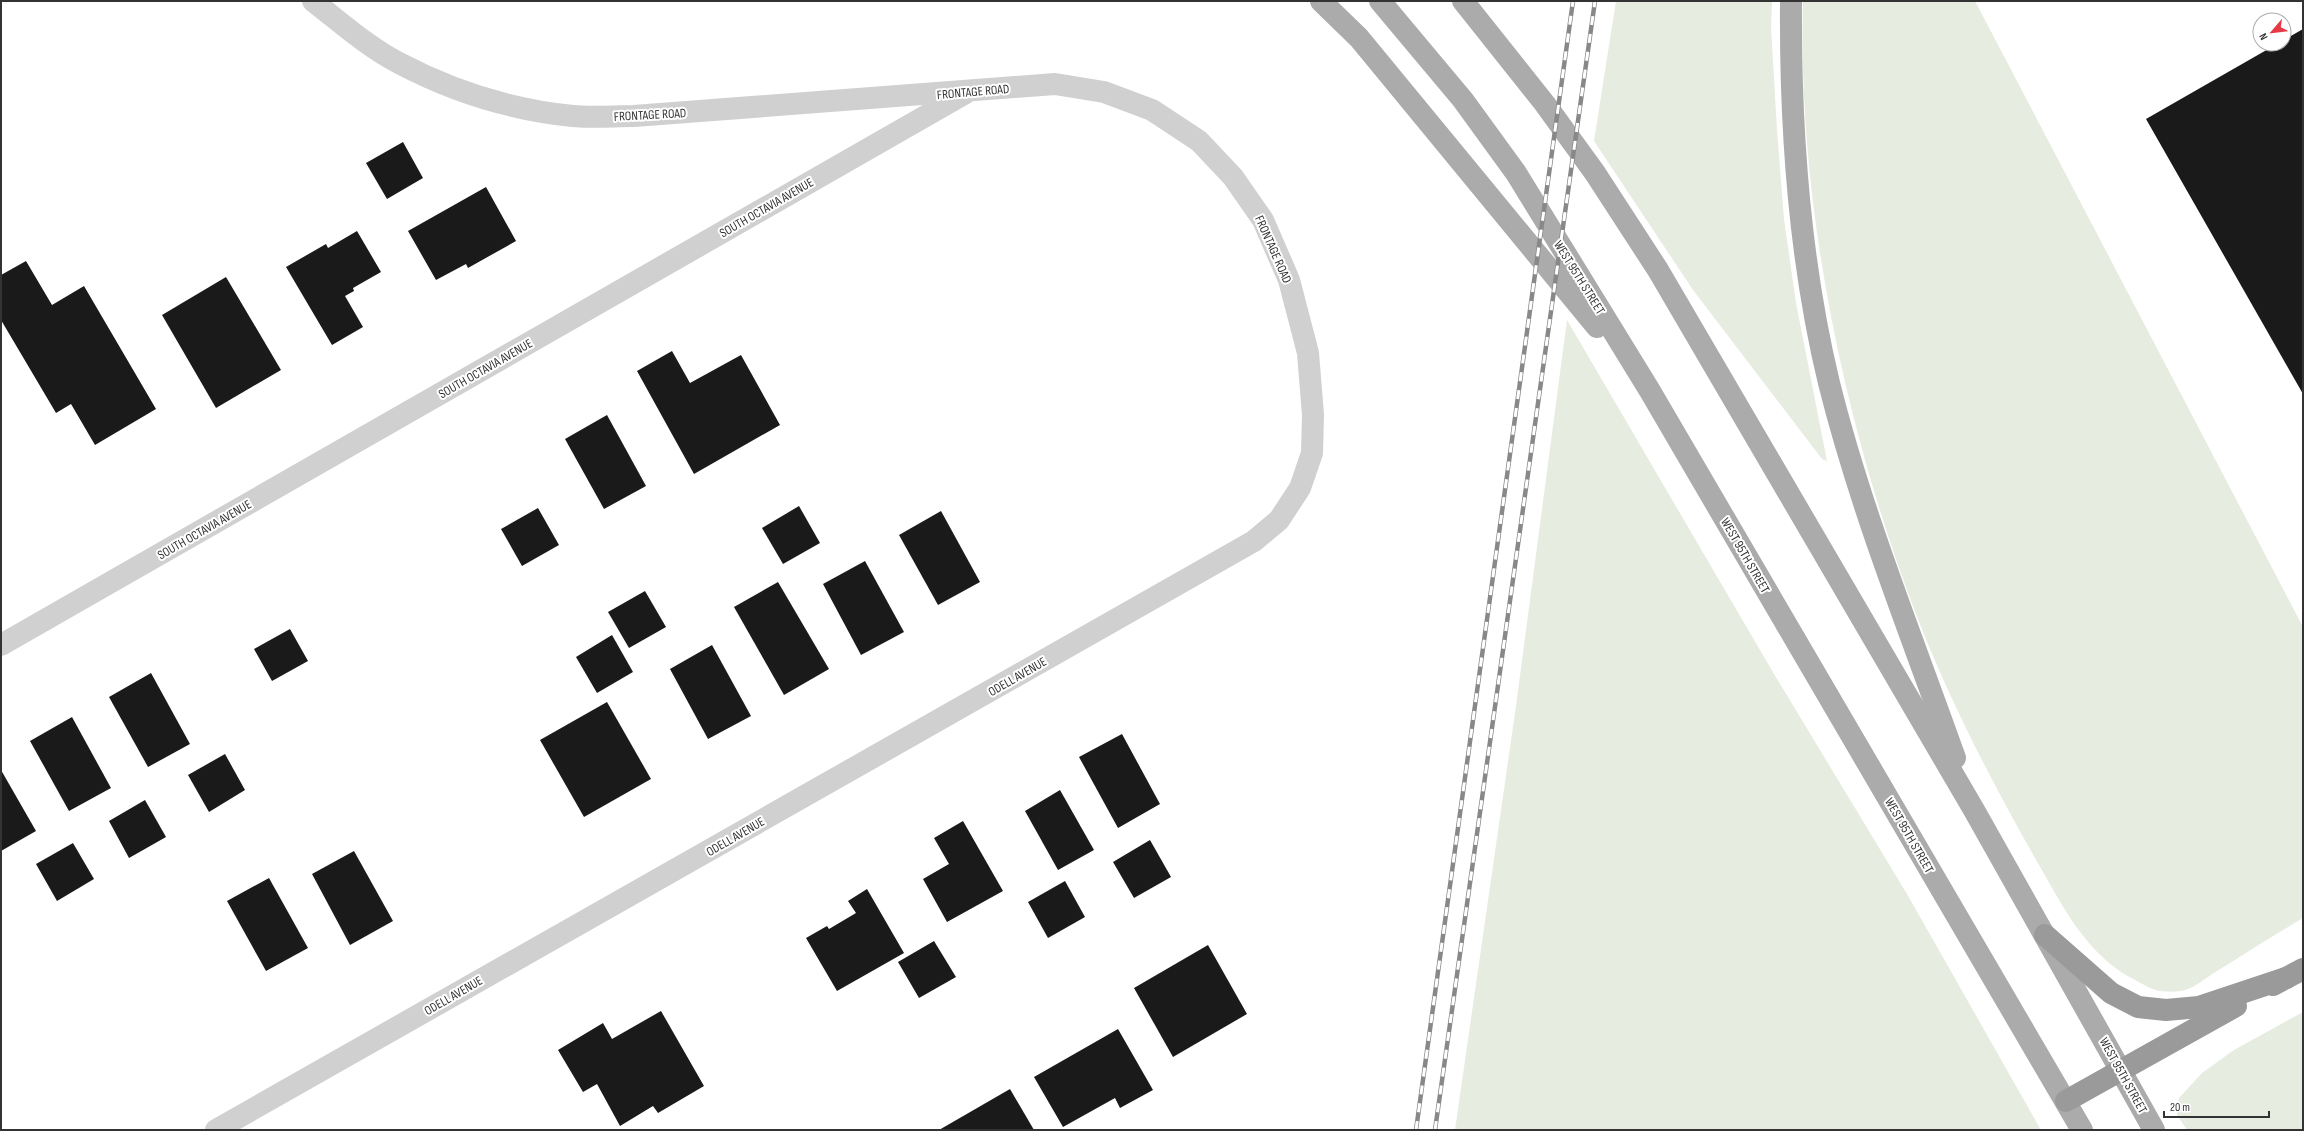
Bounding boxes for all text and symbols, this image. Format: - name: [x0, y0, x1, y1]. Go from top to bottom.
- north arrow: [2252, 12, 2292, 52]
- text: N: [2256, 31, 2271, 42]
- street label: FRONTAGE ROAD: [936, 81, 1010, 103]
- street label: FRONTAGE ROAD: [613, 105, 687, 125]
- street label: SOUTH OCTAVIA AVENUE: [717, 174, 816, 241]
- street label: FRONTAGE ROAD: [1251, 213, 1295, 286]
- street label: WEST 95TH STREET: [1550, 238, 1608, 318]
- street label: SOUTH OCTAVIA AVENUE: [436, 335, 535, 402]
- street label: SOUTH OCTAVIA AVENUE: [155, 496, 254, 563]
- street label: WEST 95TH STREET: [1717, 515, 1773, 596]
- street label: ODELL AVENUE: [985, 654, 1050, 700]
- street label: WEST 95TH STREET: [1881, 795, 1937, 876]
- street label: ODELL AVENUE: [703, 814, 768, 860]
- street label: ODELL AVENUE: [421, 973, 486, 1019]
- street label: WEST 95TH STREET: [2096, 1035, 2151, 1116]
- scale bar: [2164, 1093, 2269, 1119]
- text: 20 m: [2170, 1100, 2190, 1115]

